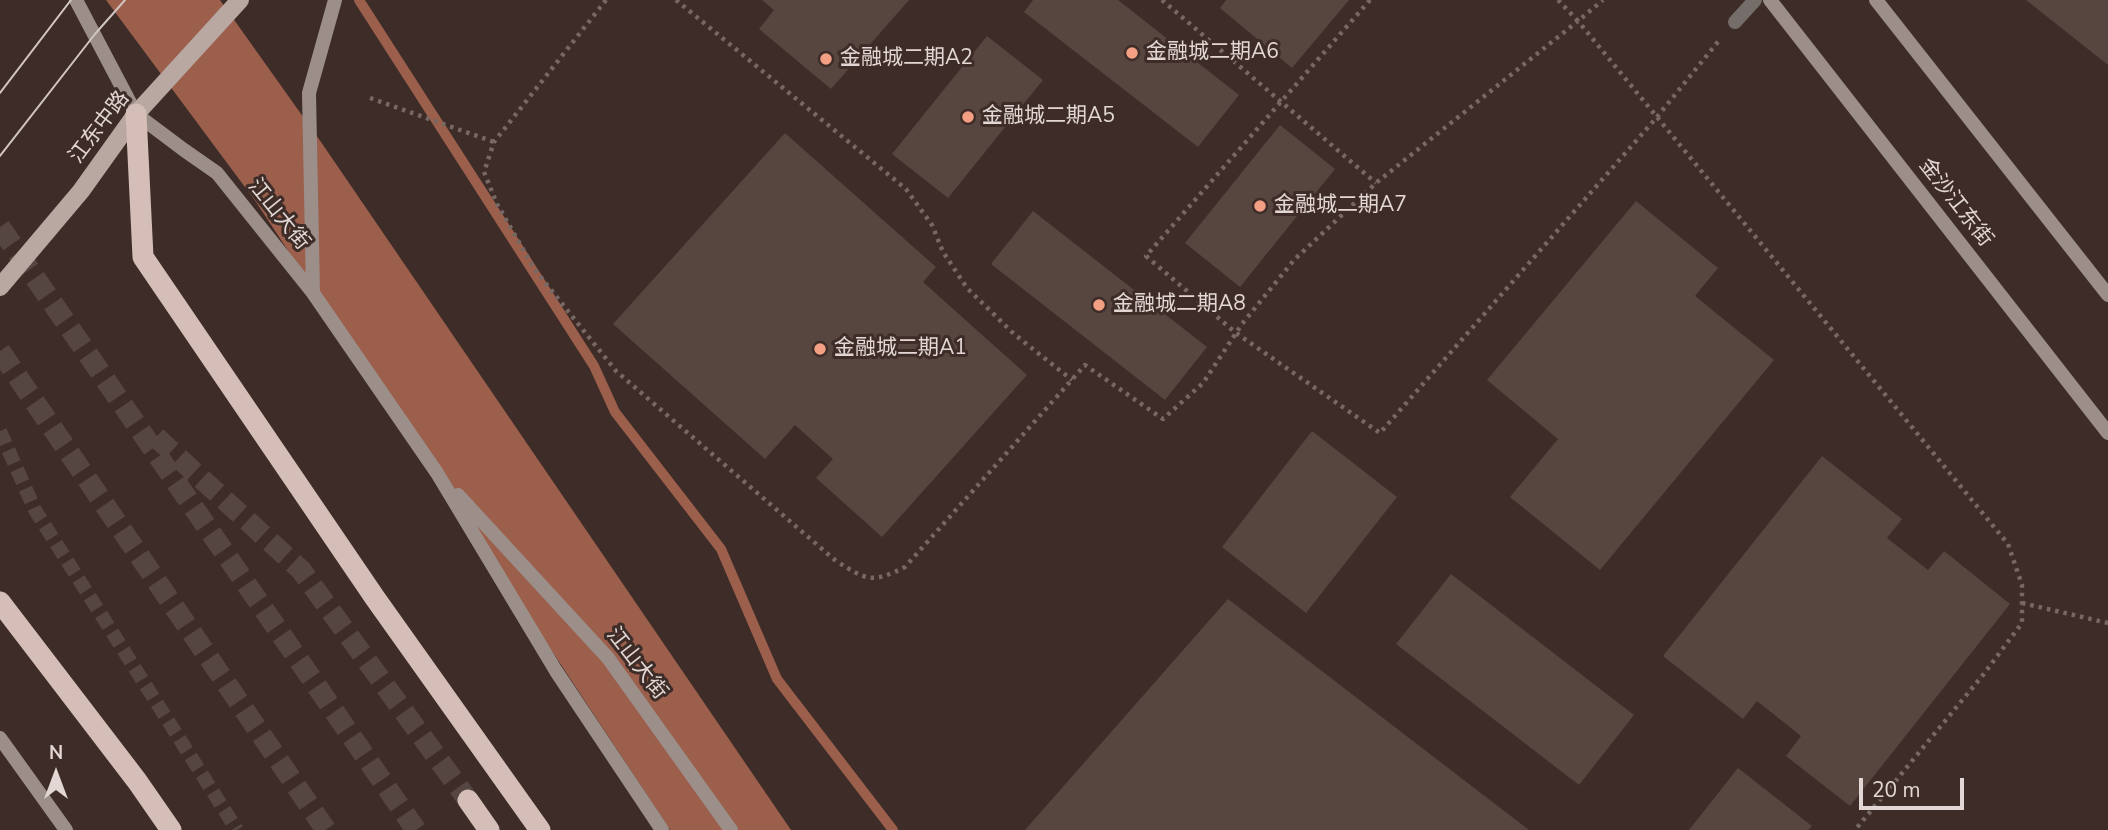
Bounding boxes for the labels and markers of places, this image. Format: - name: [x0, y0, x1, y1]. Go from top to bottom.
- place label: 金融城二期A6: [1146, 40, 1279, 66]
- marker: 金融城二期A6: [1124, 45, 1140, 61]
- place label: 金融城二期A2: [840, 46, 973, 72]
- marker: 金融城二期A2: [818, 51, 834, 67]
- place label: 金融城二期A5: [982, 104, 1115, 130]
- marker: 金融城二期A5: [960, 109, 976, 125]
- place label: 金融城二期A7: [1274, 193, 1407, 219]
- marker: 金融城二期A7: [1252, 198, 1268, 214]
- place label: 金融城二期A8: [1113, 292, 1246, 318]
- marker: 金融城二期A8: [1091, 297, 1107, 313]
- place label: 金融城二期A1: [834, 336, 967, 362]
- marker: 金融城二期A1: [812, 341, 828, 357]

